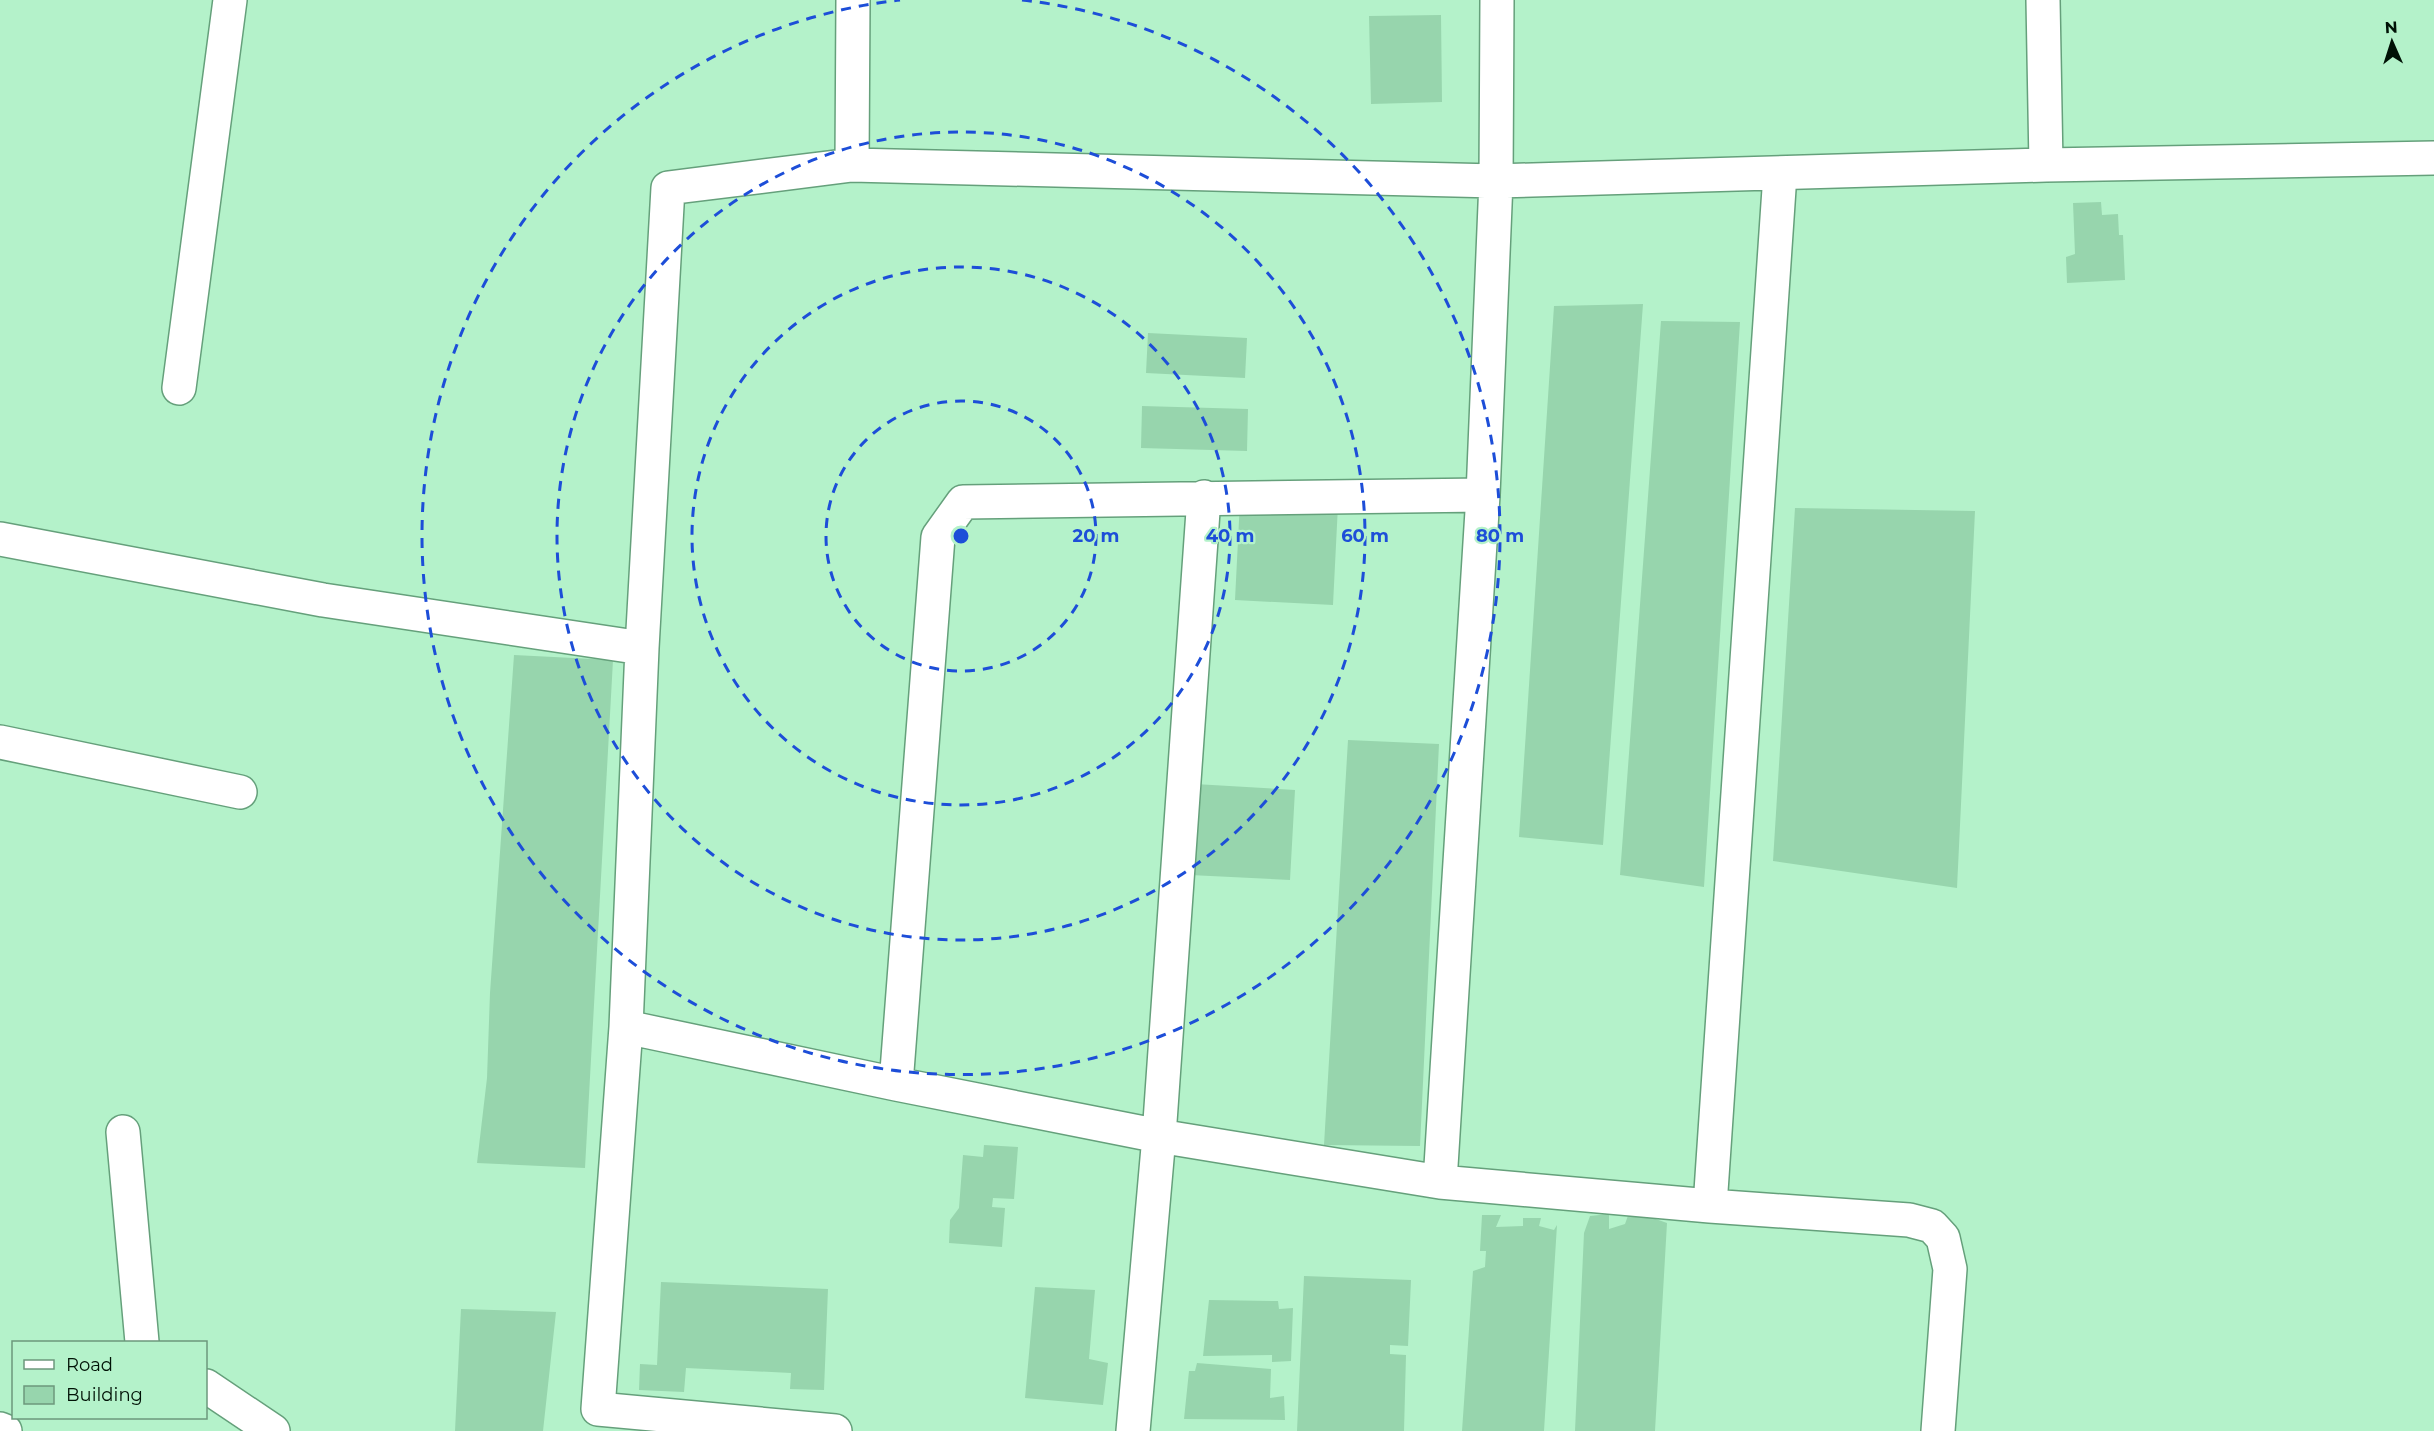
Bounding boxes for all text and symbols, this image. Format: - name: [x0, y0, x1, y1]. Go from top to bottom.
- north arrow: [2362, 12, 2422, 72]
- text: N: [2384, 18, 2398, 37]
- text: 20 m: [1073, 525, 1119, 547]
- text: 40 m: [1206, 525, 1254, 547]
- text: 60 m: [1341, 525, 1389, 547]
- text: 80 m: [1476, 525, 1524, 547]
- centre of rings: [951, 526, 971, 546]
- legend: [12, 1341, 207, 1419]
- text: Road: [66, 1354, 113, 1376]
- text: Building: [66, 1384, 143, 1406]

